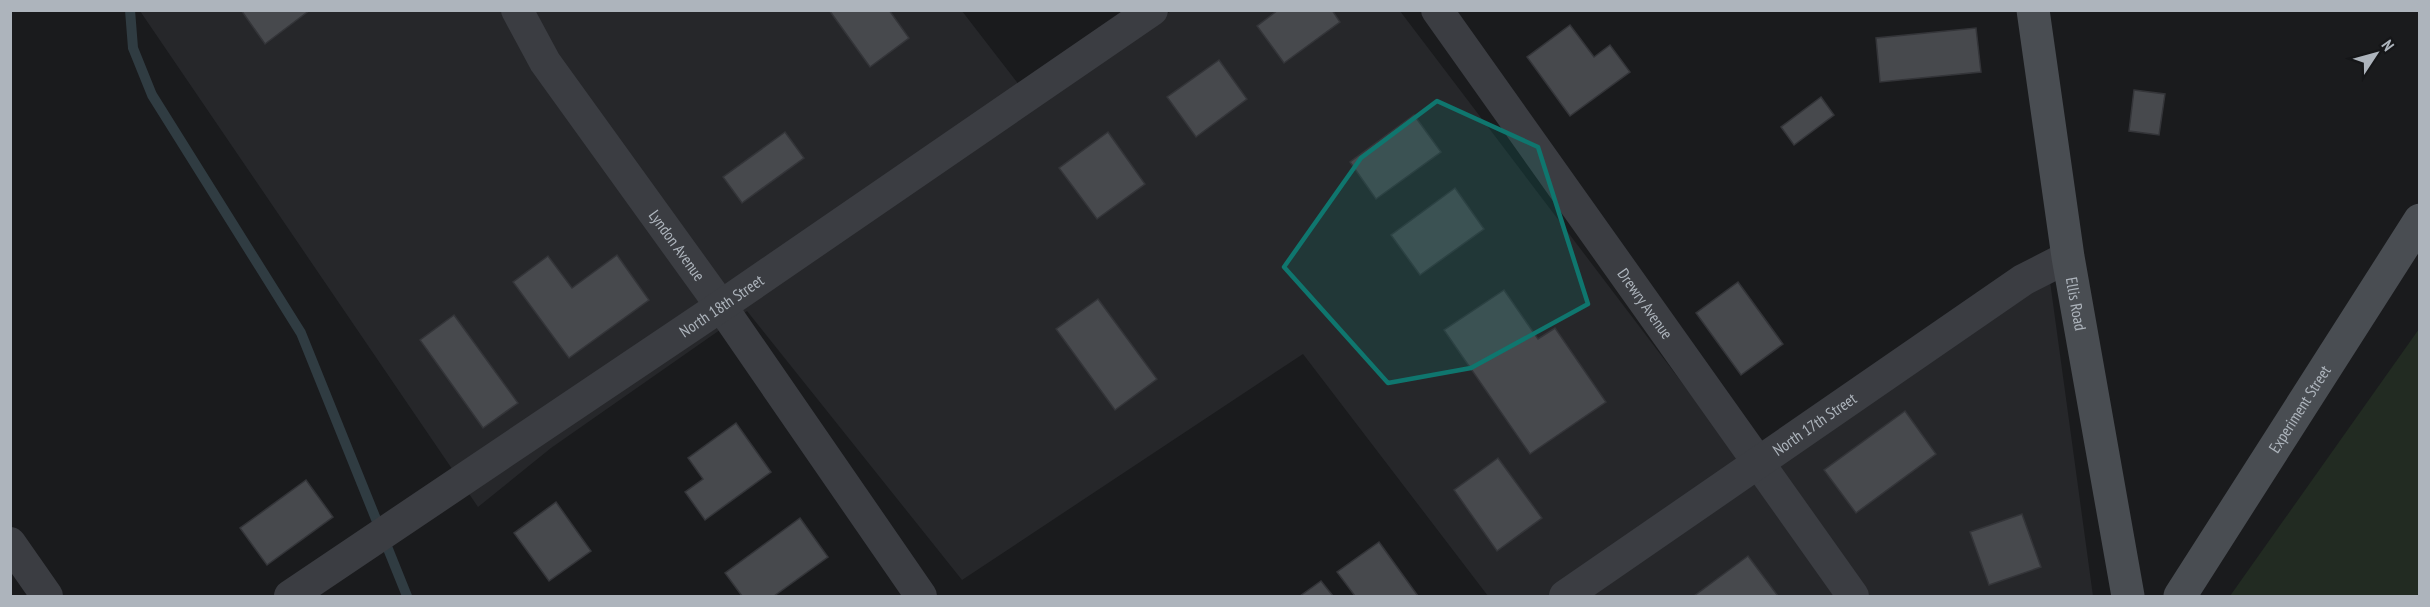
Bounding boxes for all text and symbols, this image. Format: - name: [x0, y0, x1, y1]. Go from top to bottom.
- north arrow: [2346, 24, 2406, 84]
- text: N: [2378, 36, 2399, 55]
- street label: Lyndon Avenue: [645, 206, 710, 285]
- street label: Drewry Avenue: [1613, 264, 1677, 343]
- street label: North 18th Street: [675, 270, 768, 341]
- street label: Ellis Road: [2062, 275, 2091, 332]
- street label: Experiment Street: [2264, 361, 2335, 456]
- street label: North 17th Street: [1769, 388, 1861, 460]

